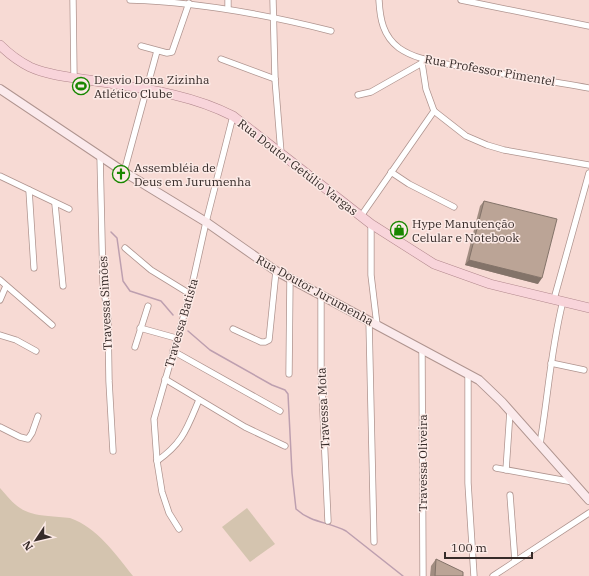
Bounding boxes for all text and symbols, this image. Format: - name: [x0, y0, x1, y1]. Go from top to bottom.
- street label: Rua Professor Pimentel: [424, 51, 557, 89]
- place label: Desvio Dona Zizinha Atlético Clube: [94, 72, 210, 101]
- sports icon: Desvio Dona Zizinha Atlético Clube: [71, 76, 91, 96]
- street label: Rua Doutor Getúlio Vargas: [235, 115, 361, 219]
- place label: Assembléia de Deus em Jurumenha: [134, 160, 251, 189]
- church icon: Assembléia de Deus em Jurumenha: [111, 164, 131, 184]
- place label: Hype Manutenção Celular e Notebook: [412, 216, 519, 245]
- shop icon: Hype Manutenção Celular e Notebook: [389, 220, 409, 240]
- street label: Rua Doutor Jurumenha: [254, 251, 377, 329]
- street label: Travessa Simões: [95, 255, 115, 351]
- street label: Travessa Batista: [161, 276, 201, 369]
- street label: Travessa Mota: [313, 367, 333, 449]
- street label: Travessa Oliveira: [415, 414, 430, 512]
- north arrow: [16, 520, 56, 560]
- scale bar: [445, 534, 532, 560]
- text: N: [19, 538, 36, 553]
- text: 100 m: [451, 540, 487, 555]

